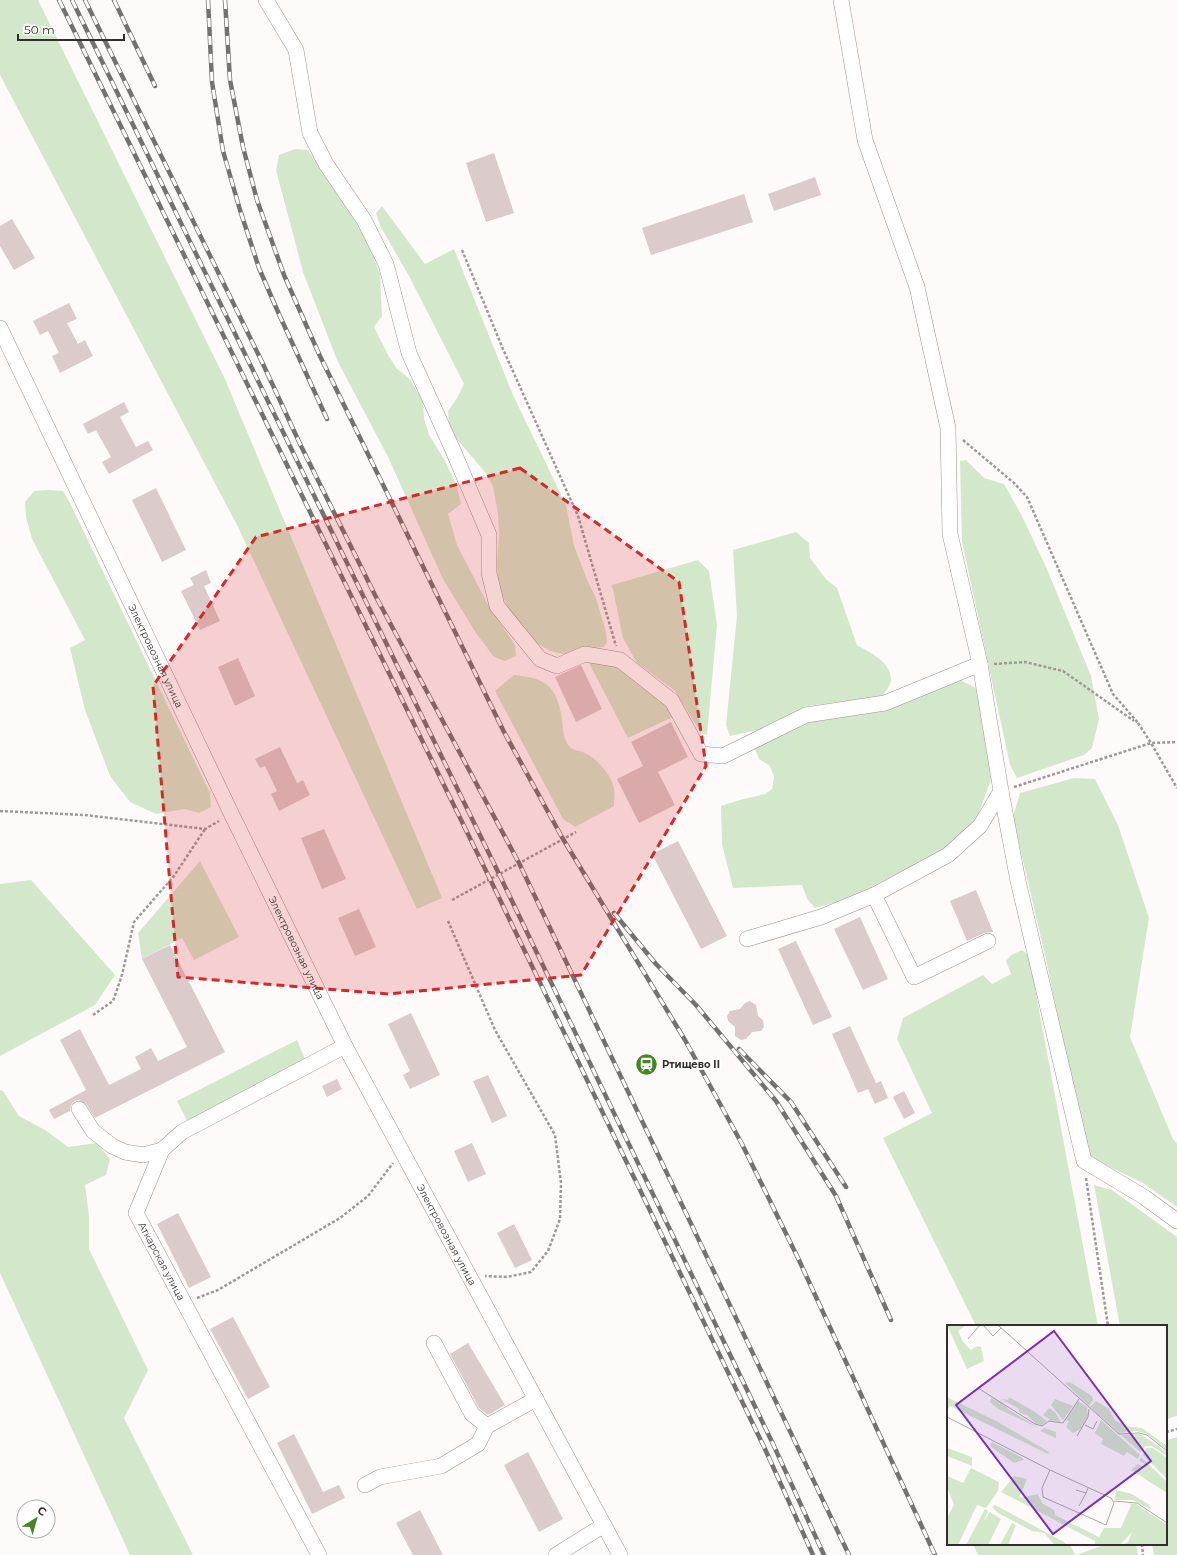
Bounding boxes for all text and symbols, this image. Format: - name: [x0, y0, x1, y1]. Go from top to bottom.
- scale bar: [18, 16, 124, 42]
- text: 50 m: [24, 22, 55, 37]
- street label: Электровозная улица: [125, 602, 186, 710]
- street label: Электровозная улица: [266, 894, 327, 1002]
- station icon: Ртищево II: [634, 1051, 660, 1077]
- place label: Ртищево II: [662, 1058, 720, 1071]
- street label: Электровозная улица: [414, 1182, 479, 1288]
- street label: Аткарская улица: [135, 1220, 188, 1303]
- inset map: [947, 1325, 1167, 1545]
- north arrow: [16, 1499, 56, 1539]
- text: С: [35, 1503, 49, 1519]

